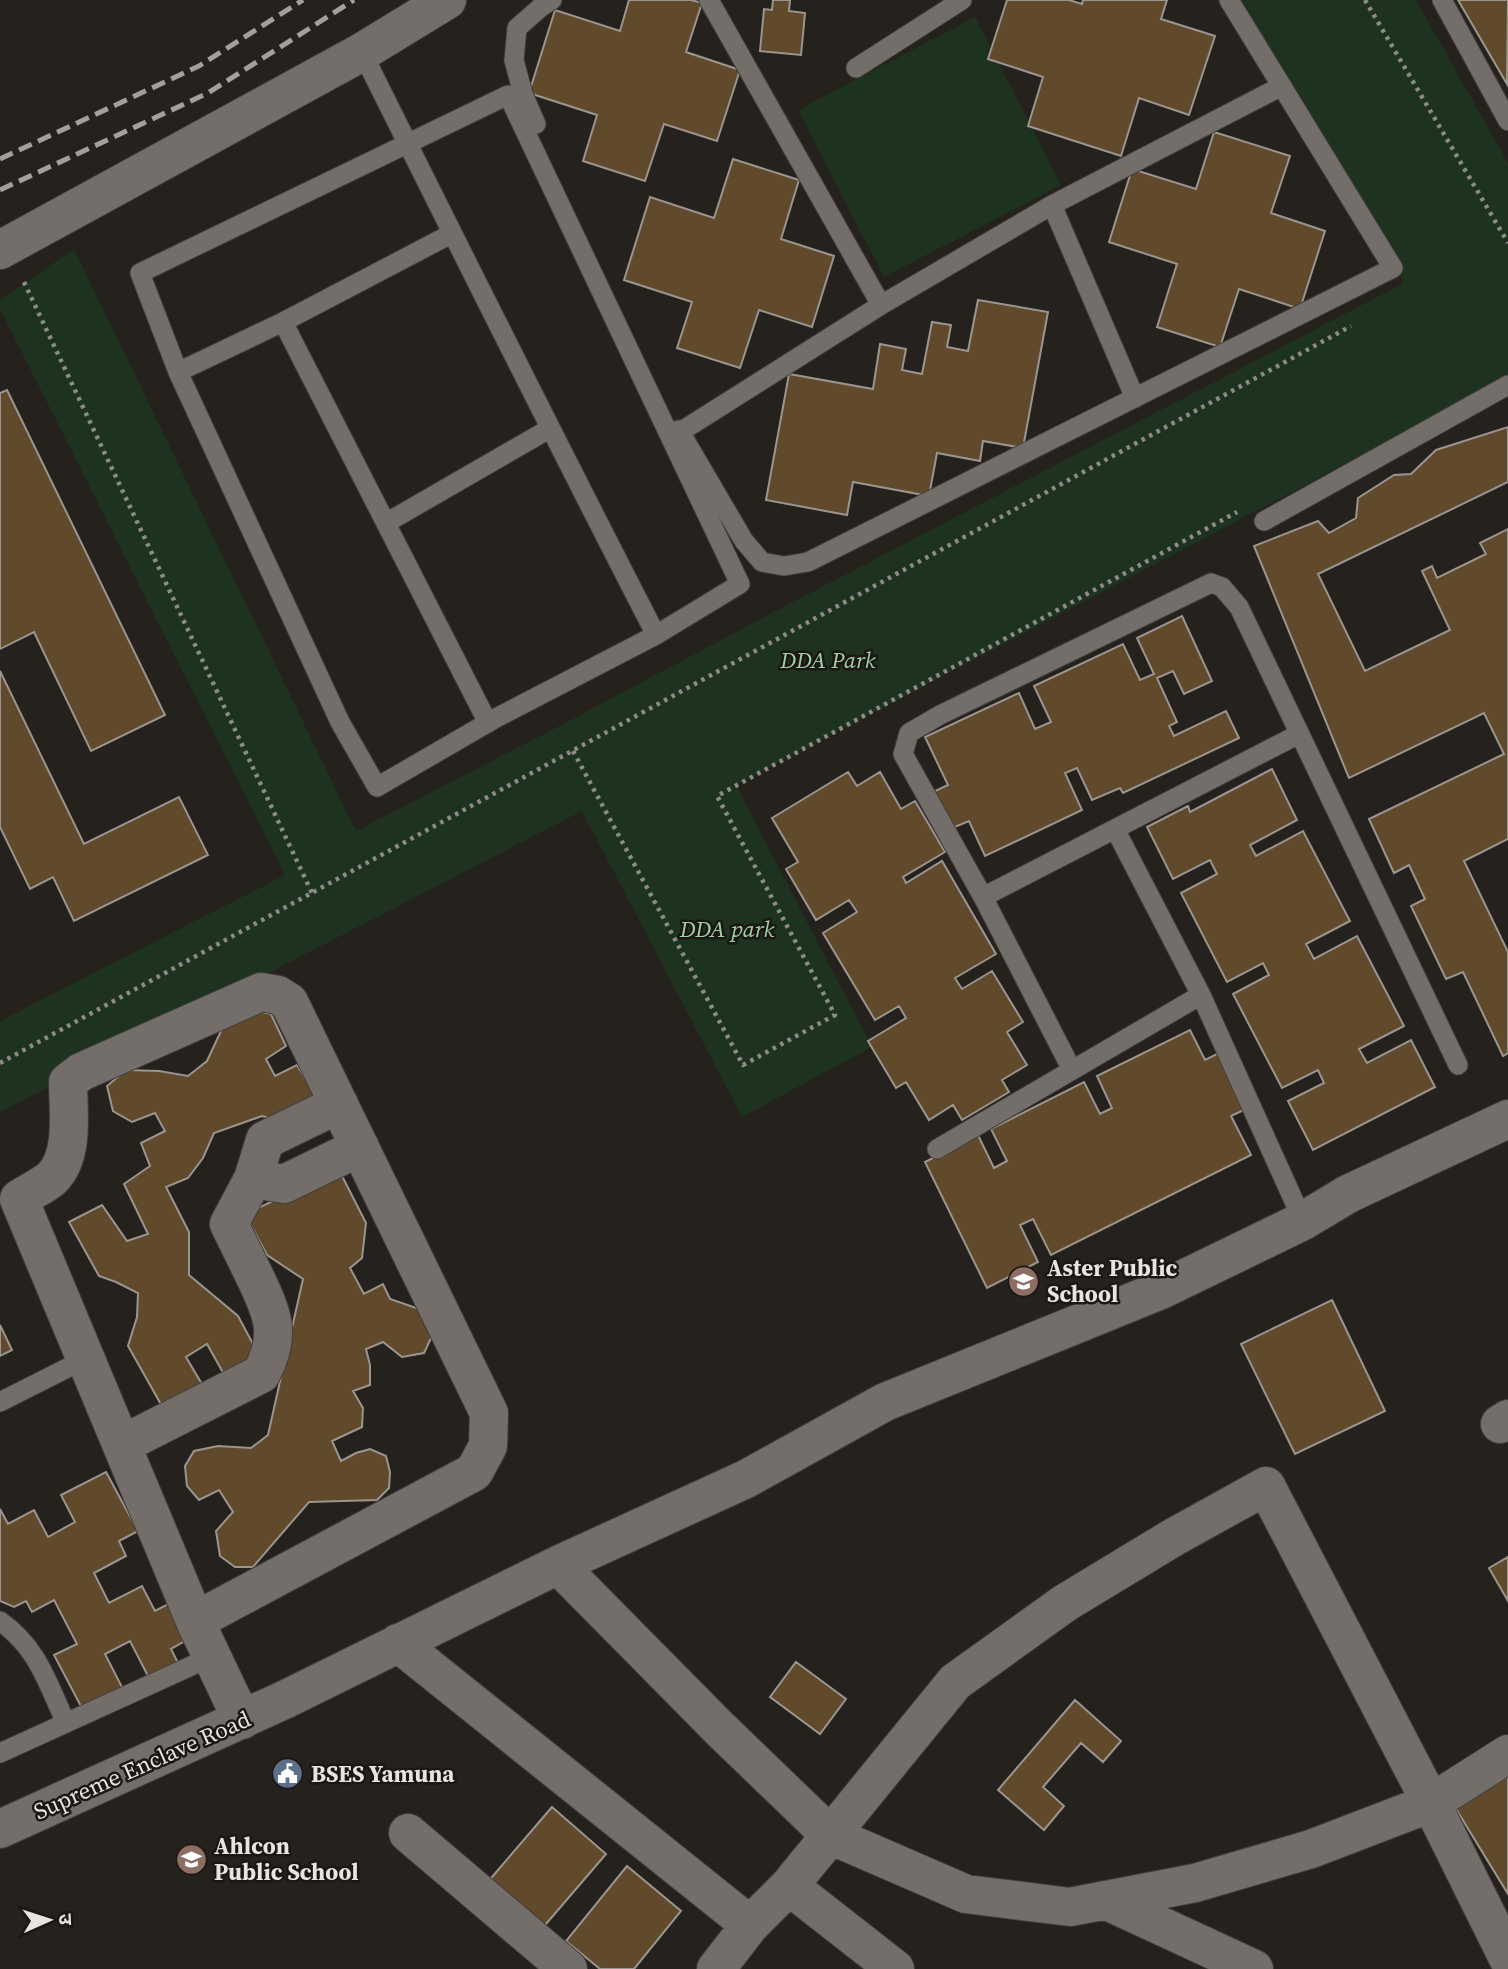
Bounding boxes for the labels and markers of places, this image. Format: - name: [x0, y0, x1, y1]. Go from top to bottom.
- place label: Aster Public School: [1047, 1252, 1177, 1310]
- school or university icon: Aster Public School: [1007, 1264, 1041, 1298]
- public building icon: BSES Yamuna: [271, 1757, 305, 1791]
- place label: BSES Yamuna: [311, 1758, 455, 1790]
- place label: Ahlcon Public School: [214, 1830, 359, 1888]
- school or university icon: Ahlcon Public School: [174, 1842, 208, 1876]

